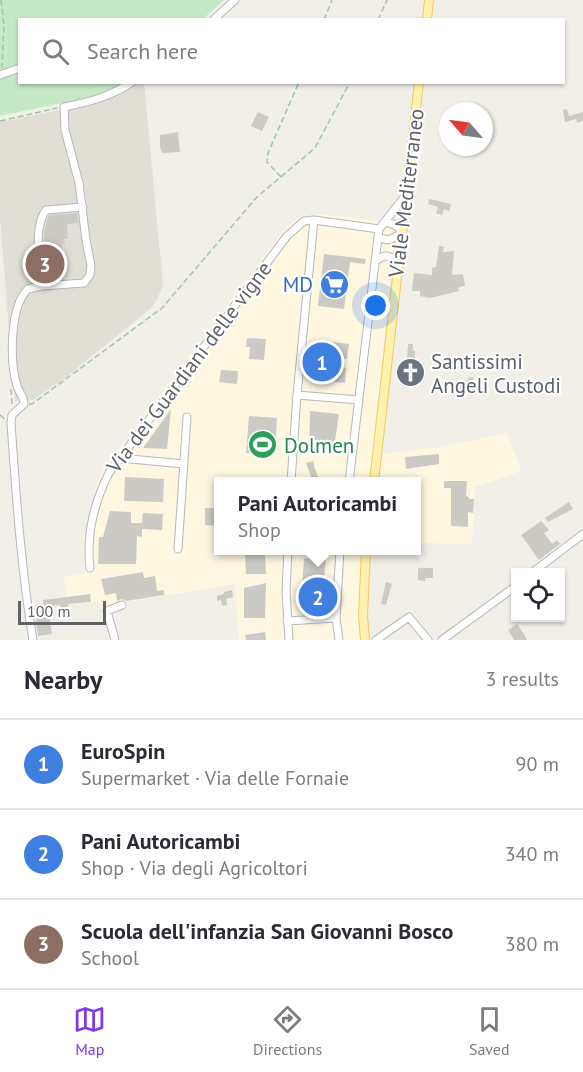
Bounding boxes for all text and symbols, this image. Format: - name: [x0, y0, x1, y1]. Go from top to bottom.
- search box: [18, 18, 565, 84]
- icon: search: [39, 35, 72, 68]
- text: Search here: [87, 37, 198, 65]
- north arrow: [439, 102, 493, 156]
- street label: Viale Mediterraneo: [382, 107, 430, 280]
- pin: 3: [26, 242, 64, 286]
- street label: Via dei Guardiani delle vigne: [100, 256, 277, 479]
- supermarket icon: MD: [318, 268, 350, 300]
- place label: MD: [283, 271, 313, 298]
- your location: [361, 291, 390, 320]
- pin: 1: [302, 340, 342, 385]
- place label: Santissimi Angeli Custodi: [431, 348, 561, 399]
- church icon: Santissimi Angeli Custodi: [394, 357, 426, 389]
- sports icon: Dolmen: [247, 429, 279, 461]
- place label: Dolmen: [284, 432, 354, 459]
- popup: [214, 477, 421, 555]
- text: Pani Autoricambi: [238, 489, 397, 517]
- text: Shop: [238, 517, 281, 543]
- map controls: [511, 568, 565, 622]
- button: locate: [511, 568, 565, 622]
- pin: 2: [298, 574, 338, 620]
- scale bar: [18, 598, 106, 626]
- text: 100 m: [27, 601, 70, 621]
- text: Nearby: [24, 663, 102, 696]
- text: 3 results: [486, 666, 559, 692]
- text: EuroSpin: [81, 737, 165, 765]
- text: 1: [38, 751, 49, 777]
- text: 90 m: [516, 751, 559, 777]
- text: Supermarket · Via delle Fornaie: [81, 765, 349, 791]
- text: Pani Autoricambi: [81, 827, 240, 855]
- text: 2: [38, 841, 49, 867]
- text: 340 m: [505, 841, 559, 867]
- text: Shop · Via degli Agricoltori: [81, 855, 308, 881]
- text: Scuola dell'infanzia San Giovanni Bosco: [81, 917, 453, 945]
- text: 3: [38, 931, 49, 957]
- text: 380 m: [505, 931, 559, 957]
- text: School: [81, 945, 139, 971]
- tab: Map: [73, 1003, 106, 1059]
- tab: Directions: [253, 1003, 322, 1059]
- tab: Saved: [469, 1003, 510, 1059]

